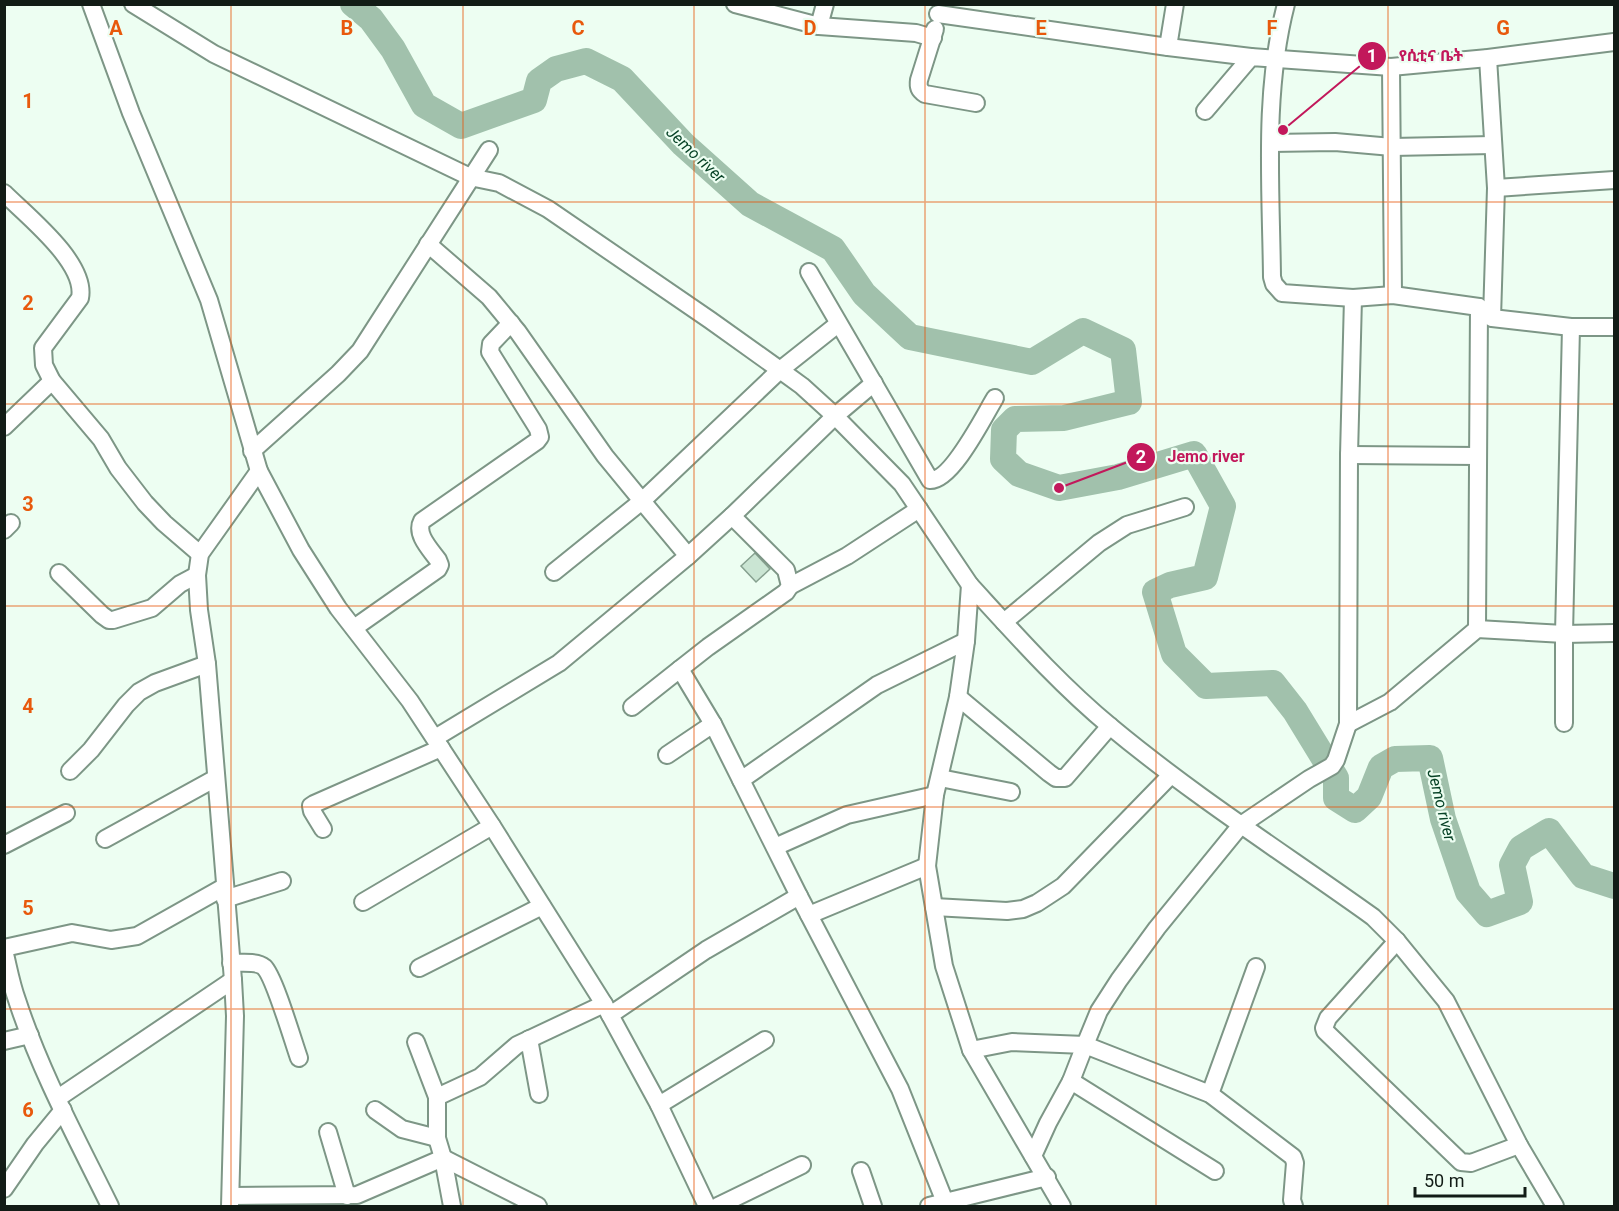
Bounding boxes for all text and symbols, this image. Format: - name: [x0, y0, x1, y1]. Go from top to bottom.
- text: A: [109, 16, 123, 40]
- text: B: [341, 16, 353, 40]
- text: C: [571, 16, 585, 40]
- text: D: [804, 16, 817, 40]
- text: E: [1035, 16, 1047, 40]
- text: F: [1267, 16, 1278, 40]
- text: G: [1496, 16, 1510, 40]
- callout: የሲቲና ቤት: [1357, 39, 1475, 73]
- text: 1: [1367, 45, 1377, 66]
- text: የሲቲና ቤት: [1399, 46, 1463, 65]
- text: 1: [22, 89, 34, 113]
- water label: Jemo river: [662, 122, 729, 187]
- text: 2: [22, 291, 34, 315]
- callout: Jemo river: [1126, 440, 1257, 474]
- text: 2: [1136, 446, 1146, 467]
- text: Jemo river: [1167, 447, 1245, 466]
- text: 3: [22, 492, 34, 516]
- text: 4: [22, 694, 34, 718]
- water label: Jemo river: [1423, 767, 1460, 844]
- text: 5: [22, 896, 34, 920]
- text: 6: [22, 1098, 34, 1122]
- scale bar: [1415, 1160, 1524, 1198]
- text: 50 m: [1424, 1170, 1464, 1191]

